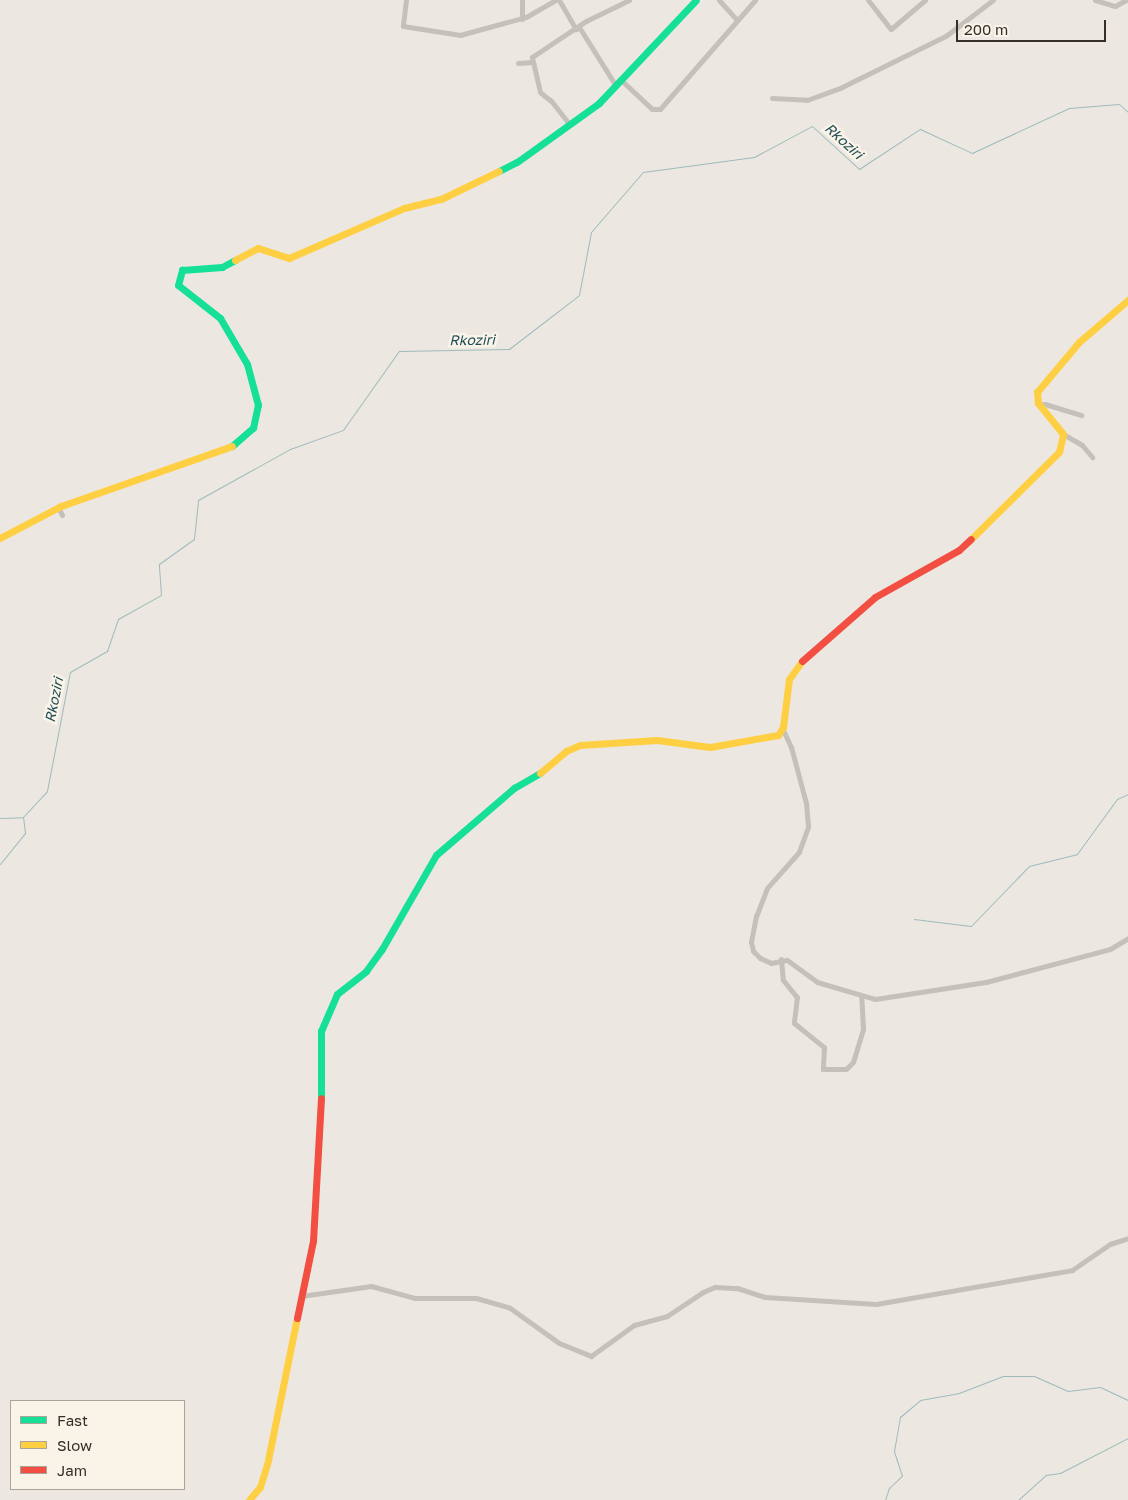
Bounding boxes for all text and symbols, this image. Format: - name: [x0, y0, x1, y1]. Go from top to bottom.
- scale bar: [958, 10, 1108, 42]
- text: 200 m: [964, 20, 1008, 38]
- water label: Rkoziri: [821, 119, 867, 163]
- water label: Rkoziri: [449, 331, 495, 349]
- water label: Rkoziri: [41, 676, 67, 724]
- legend: [10, 1400, 185, 1490]
- text: Fast: [57, 1411, 88, 1429]
- text: Slow: [57, 1436, 92, 1454]
- text: Jam: [57, 1461, 87, 1479]

